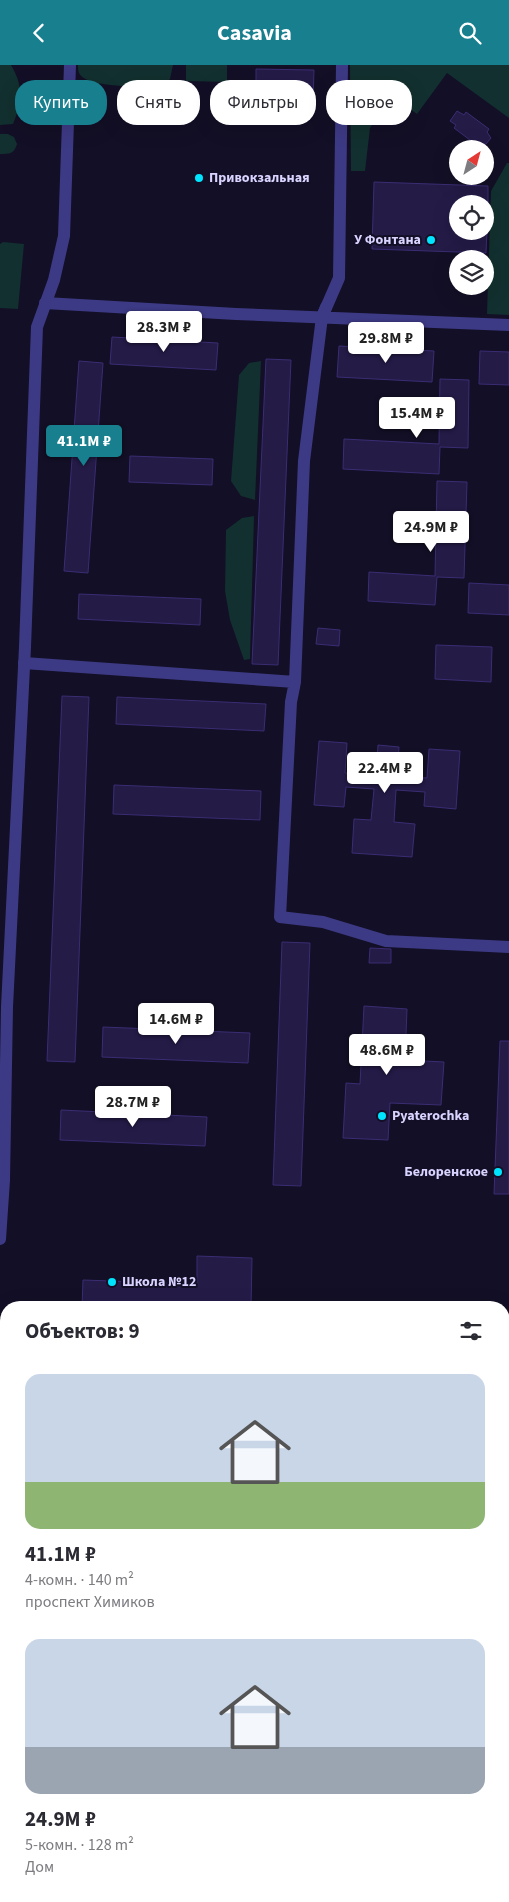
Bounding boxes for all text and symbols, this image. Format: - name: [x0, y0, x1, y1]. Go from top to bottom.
- text: Casavia: [217, 17, 292, 49]
- icon: back: [25, 19, 53, 47]
- icon: search: [456, 19, 484, 47]
- chip: Купить: [15, 80, 107, 125]
- chip: Снять: [117, 80, 200, 125]
- chip: Фильтры: [210, 80, 316, 125]
- chip: Новое: [326, 80, 412, 125]
- north arrow: [449, 140, 494, 185]
- map controls: [449, 140, 494, 295]
- place label: Привокзальная: [209, 168, 310, 188]
- marker: Привокзальная: [193, 172, 205, 184]
- button: locate: [449, 195, 494, 240]
- place label: У Фонтана: [354, 230, 421, 250]
- marker: У Фонтана: [425, 234, 437, 246]
- button: layers: [449, 250, 494, 295]
- pin: 28.3M ₽: [118, 311, 210, 353]
- text: 28.3M ₽: [137, 316, 191, 338]
- pin: 29.8M ₽: [340, 321, 432, 364]
- text: 29.8M ₽: [359, 327, 413, 349]
- pin: 15.4M ₽: [371, 397, 463, 439]
- text: 15.4M ₽: [390, 402, 444, 424]
- pin: 41.1M ₽: [38, 425, 130, 467]
- text: 41.1M ₽: [57, 430, 111, 452]
- pin: 24.9M ₽: [385, 511, 477, 553]
- text: 24.9M ₽: [404, 516, 458, 538]
- pin: 22.4M ₽: [339, 751, 431, 794]
- text: 22.4M ₽: [358, 757, 412, 779]
- pin: 14.6M ₽: [130, 1003, 222, 1045]
- text: 14.6M ₽: [149, 1008, 203, 1030]
- pin: 48.6M ₽: [341, 1033, 433, 1076]
- text: 48.6M ₽: [360, 1039, 414, 1061]
- pin: 28.7M ₽: [87, 1085, 179, 1128]
- text: 28.7M ₽: [106, 1091, 160, 1113]
- place label: Pyaterochka: [392, 1106, 470, 1126]
- marker: Pyaterochka: [376, 1110, 388, 1122]
- place label: Белоренское: [404, 1162, 488, 1182]
- marker: Белоренское: [492, 1166, 504, 1178]
- place label: Школа №12: [122, 1272, 196, 1292]
- marker: Школа №12: [106, 1276, 118, 1288]
- text: Объектов: 9: [25, 1316, 140, 1346]
- icon: filters: [457, 1317, 485, 1345]
- icon: home: [210, 1407, 300, 1497]
- text: 41.1M ₽: [25, 1539, 96, 1569]
- text: 4-комн. · 140 m²: [25, 1569, 134, 1591]
- text: проспект Химиков: [25, 1591, 155, 1613]
- icon: home: [210, 1672, 300, 1762]
- text: 24.9M ₽: [25, 1804, 96, 1834]
- text: 5-комн. · 128 m²: [25, 1834, 134, 1856]
- text: Дом: [25, 1856, 54, 1878]

